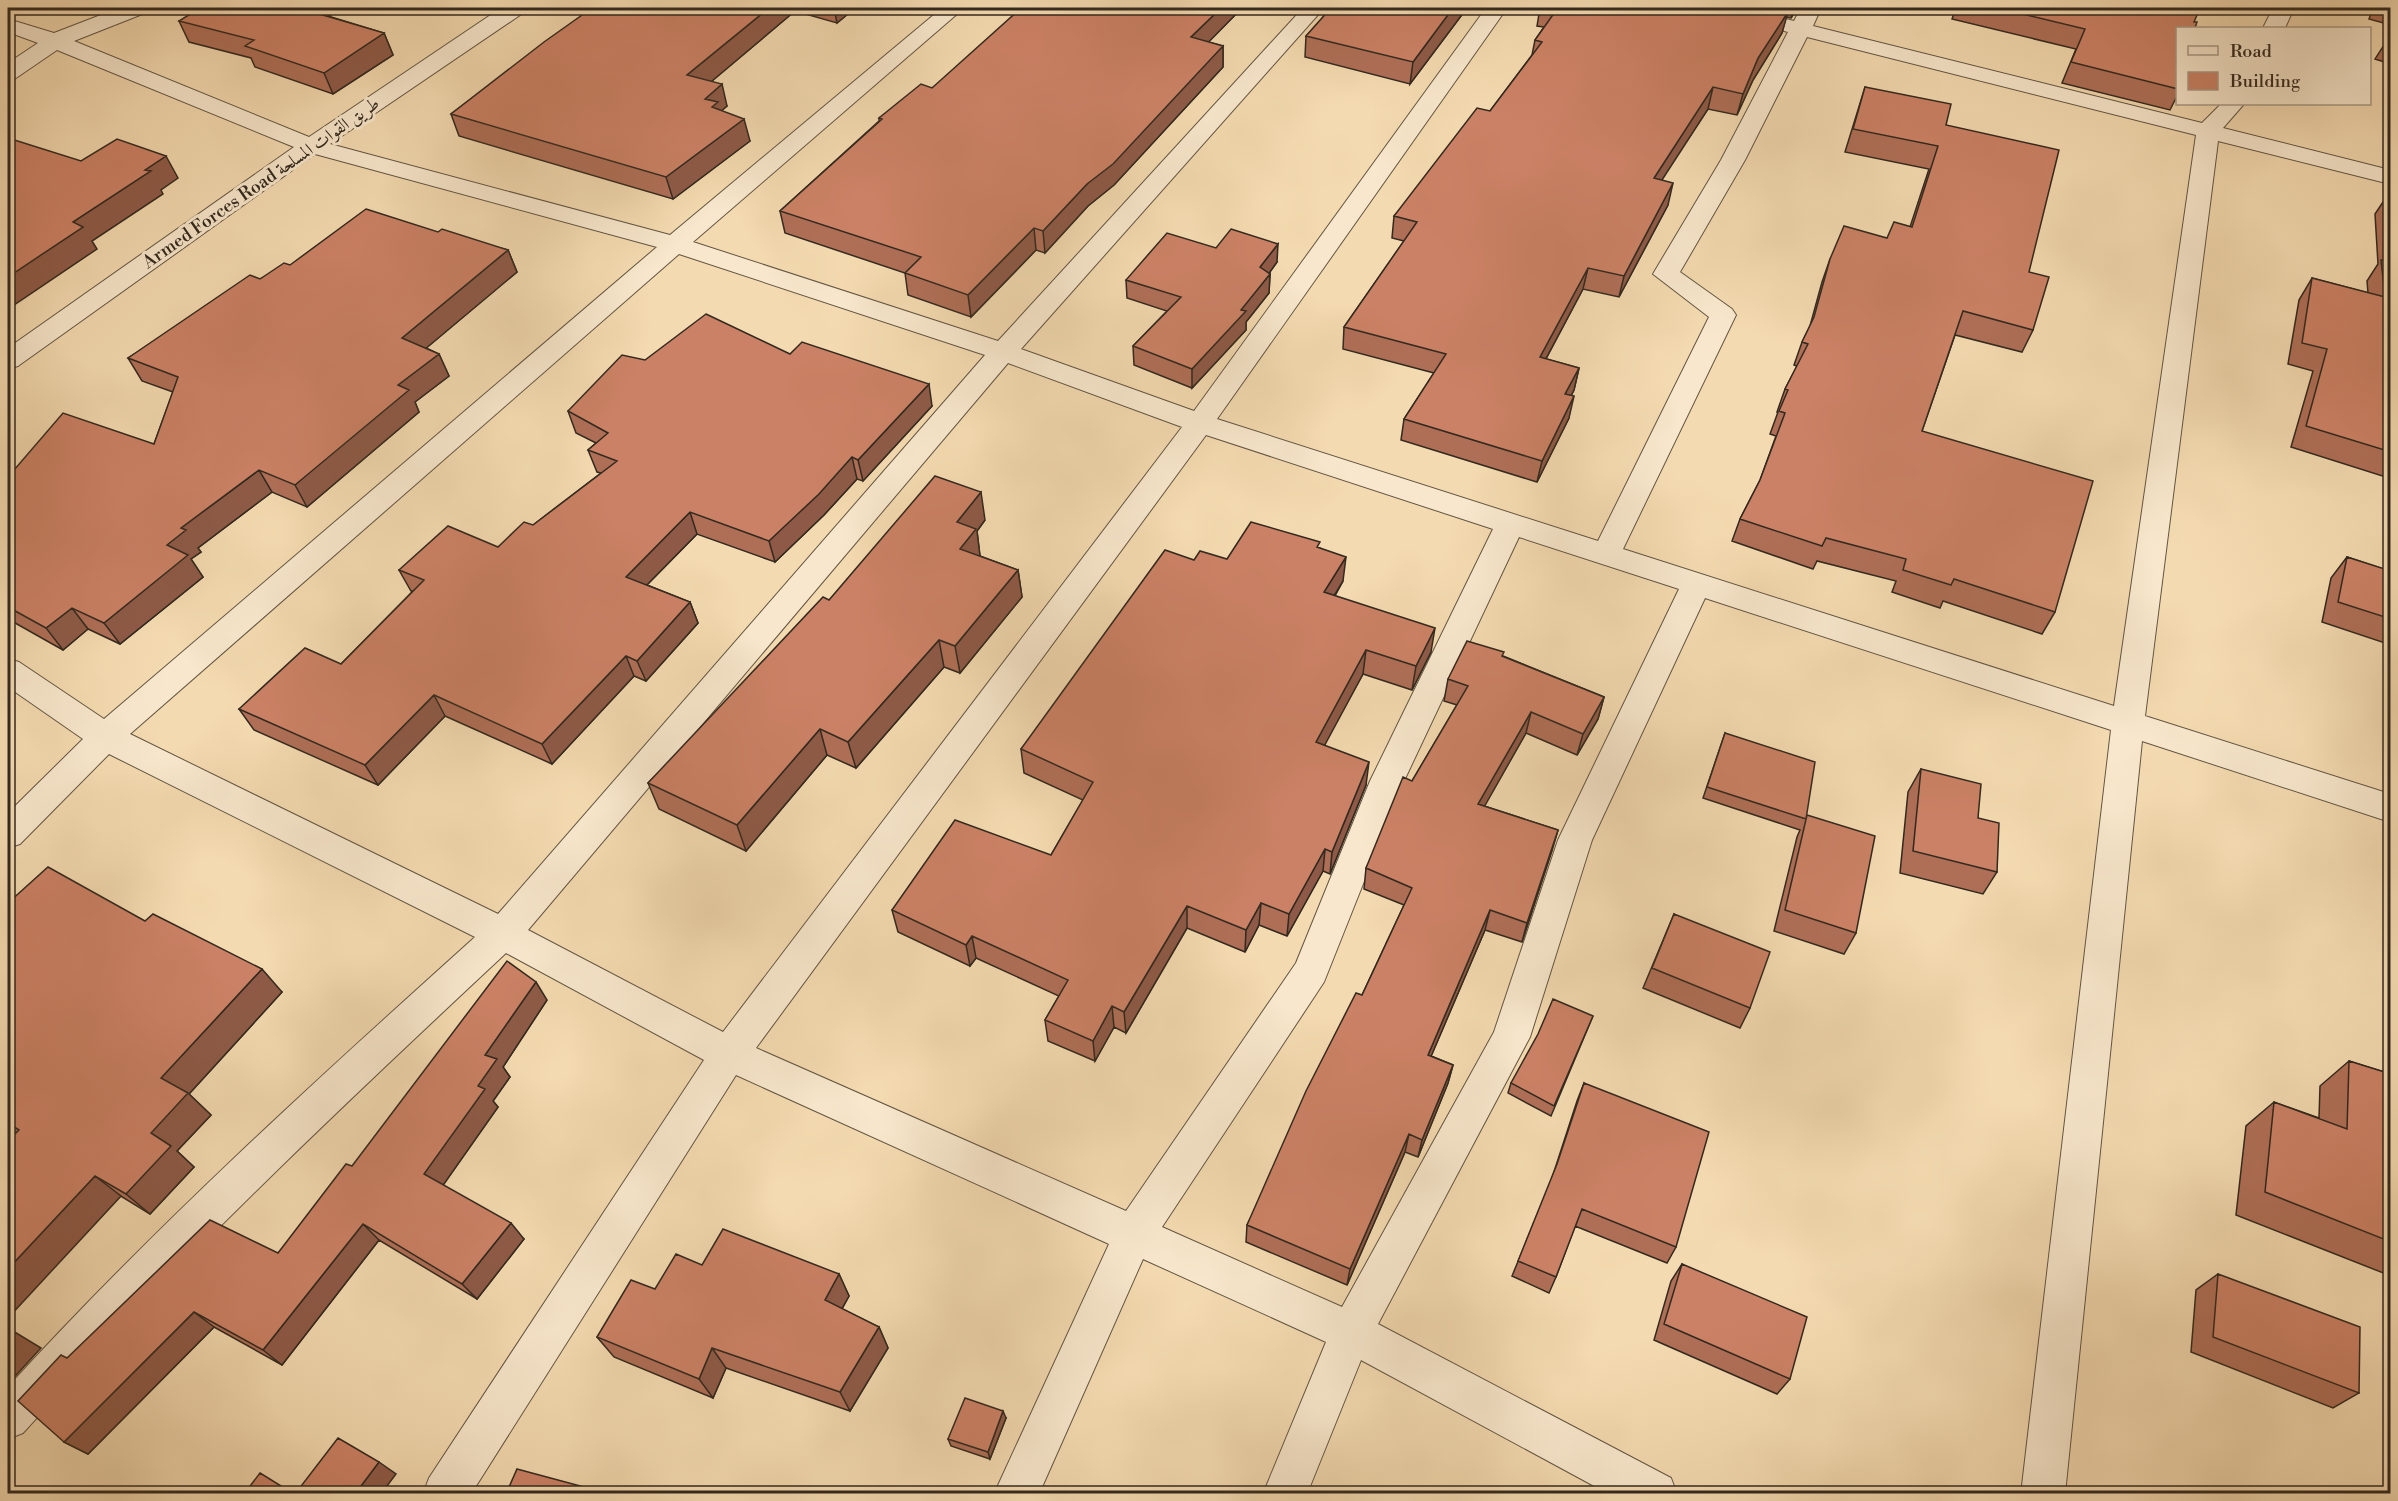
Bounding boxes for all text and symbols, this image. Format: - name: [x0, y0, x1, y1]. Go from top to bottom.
- legend: [2176, 27, 2371, 105]
- text: Road: [2230, 40, 2273, 63]
- text: Building: [2229, 70, 2301, 93]
- street label: Armed Forces Road طريق القوات المسلحة: [137, 92, 384, 275]

